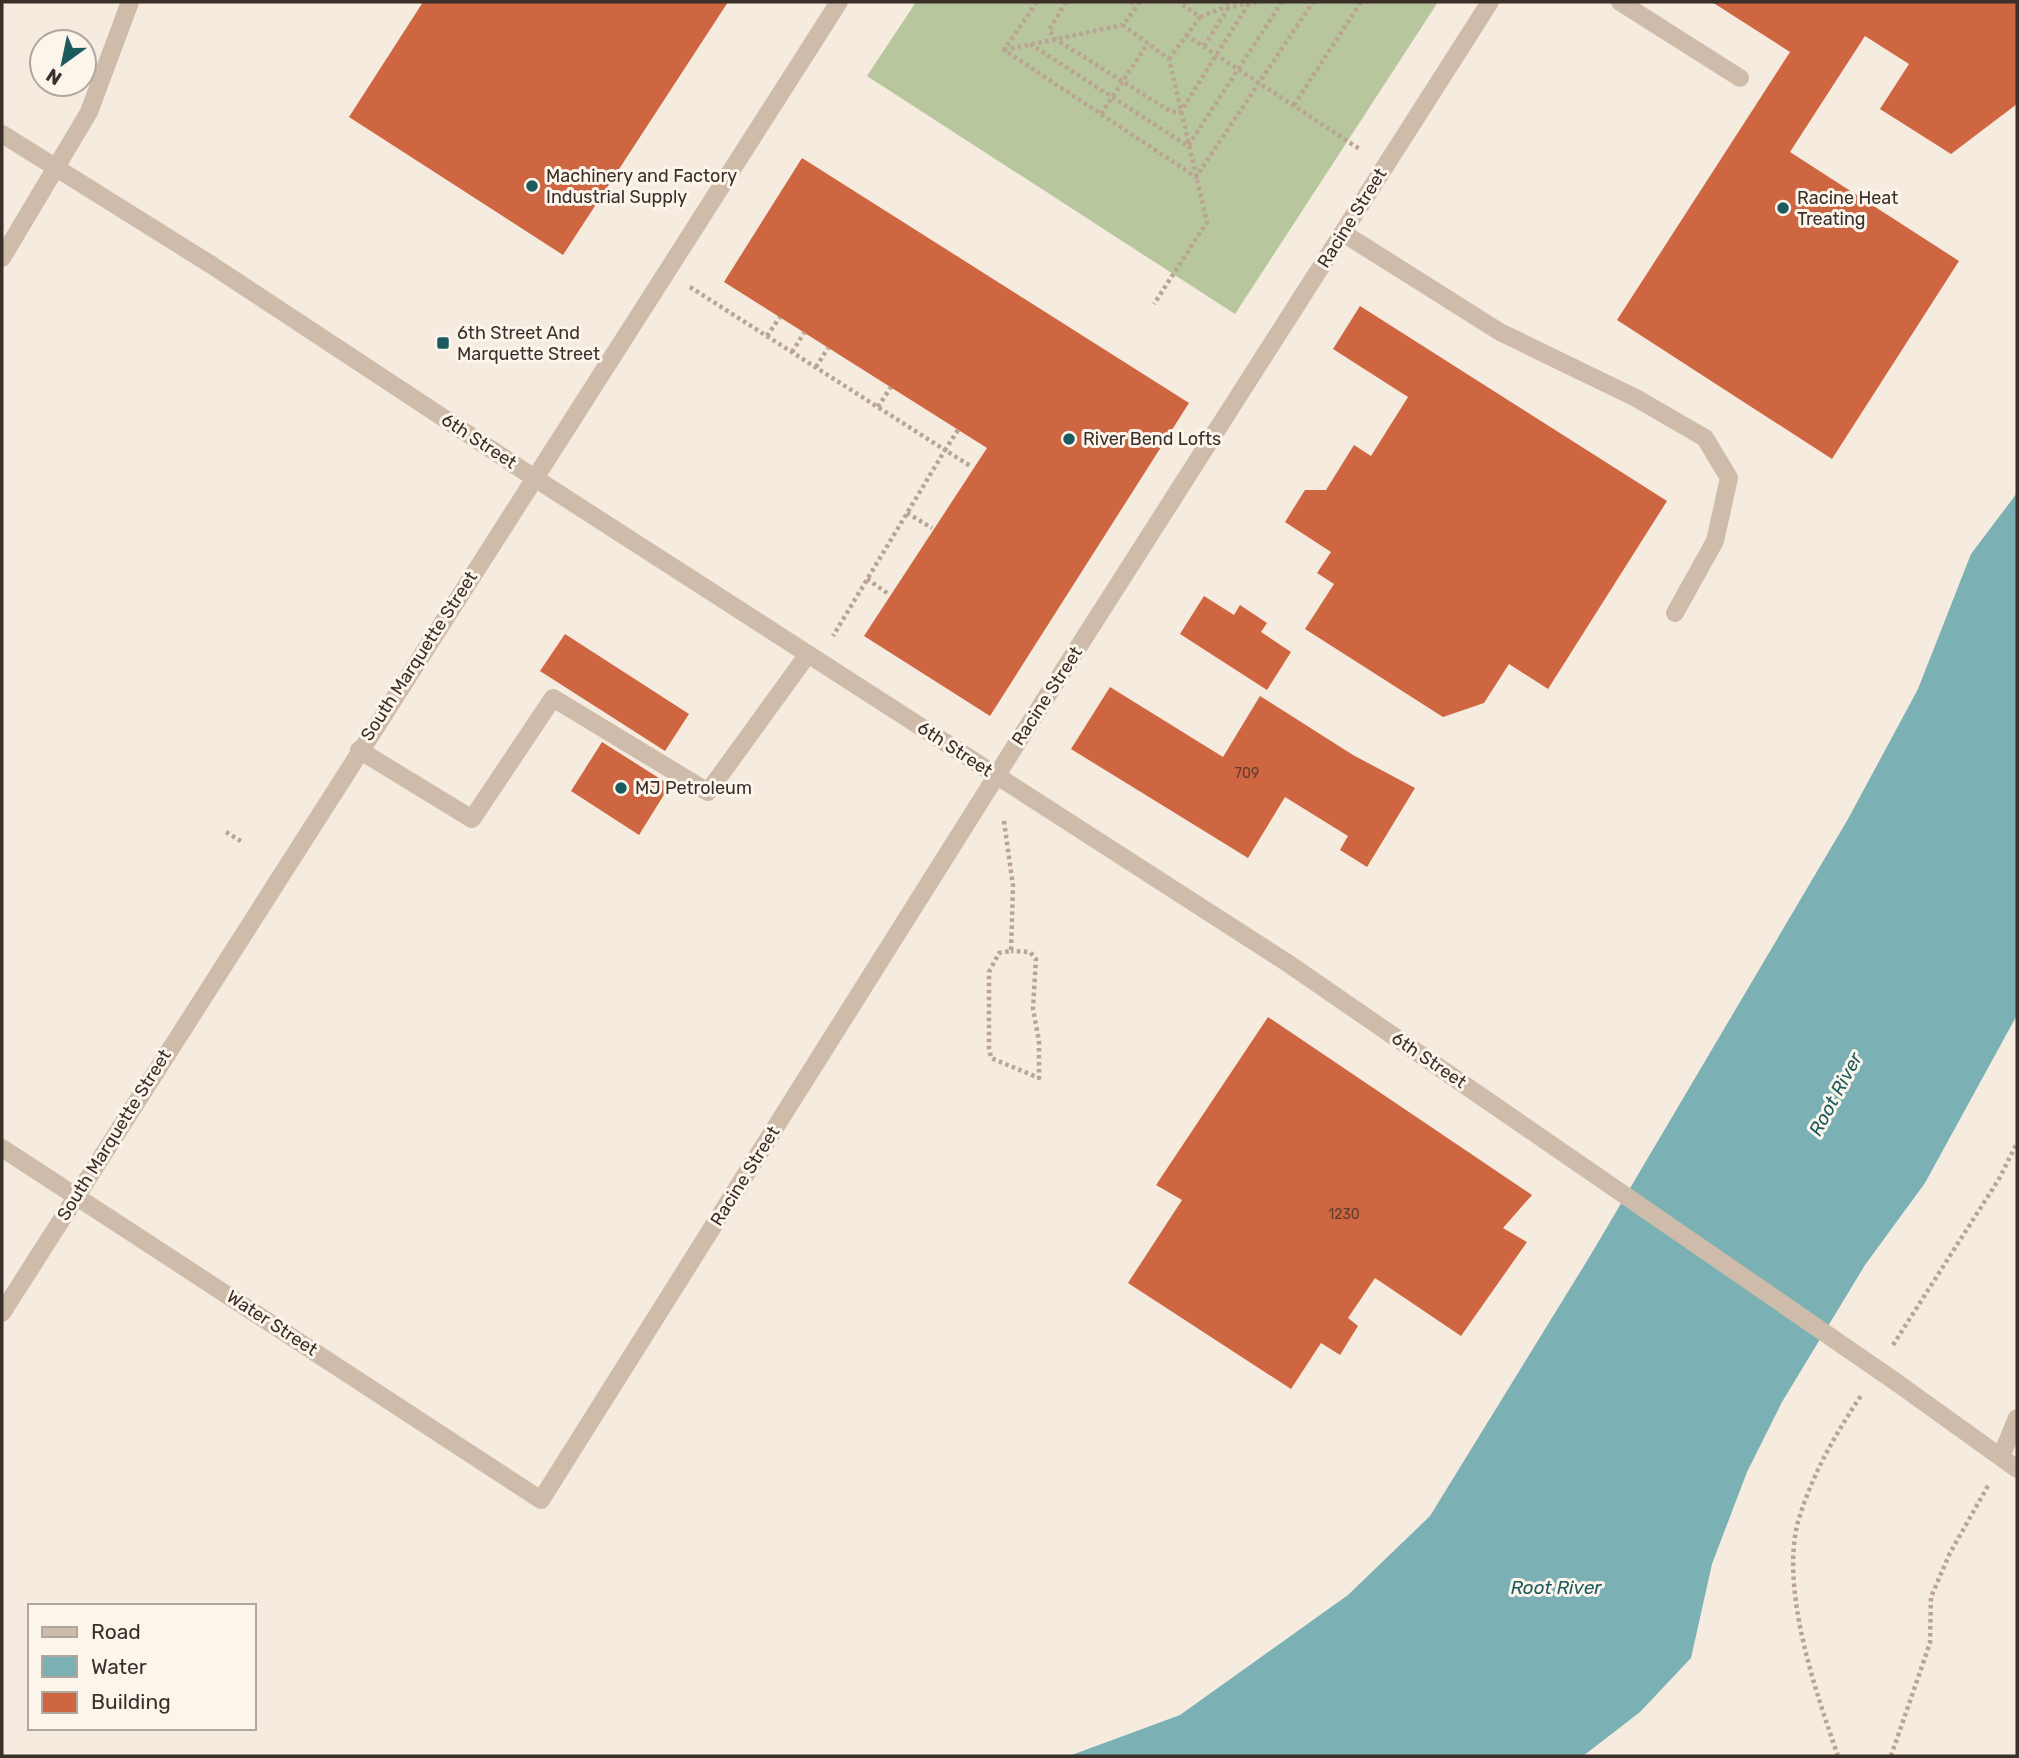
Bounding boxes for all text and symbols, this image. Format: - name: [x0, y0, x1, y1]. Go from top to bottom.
- north arrow: [28, 28, 98, 98]
- text: N: [42, 63, 66, 90]
- street label: Racine Street: [1313, 164, 1391, 272]
- place label: Machinery and Factory Industrial Supply: [546, 165, 737, 208]
- marker: Machinery and Factory Industrial Supply: [524, 178, 540, 194]
- place label: Racine Heat Treating: [1797, 187, 1898, 230]
- marker: Racine Heat Treating: [1775, 200, 1791, 216]
- place label: 6th Street And Marquette Street: [457, 322, 600, 365]
- marker: 6th Street And Marquette Street: [435, 335, 451, 351]
- street label: 6th Street: [437, 409, 521, 473]
- place label: River Bend Lofts: [1083, 428, 1221, 450]
- marker: River Bend Lofts: [1061, 431, 1077, 447]
- street label: South Marquette Street: [356, 567, 482, 745]
- street label: Racine Street: [1007, 642, 1087, 750]
- street label: 6th Street: [913, 717, 997, 781]
- house number: 709: [1235, 765, 1259, 782]
- place label: MJ Petroleum: [635, 777, 752, 799]
- marker: MJ Petroleum: [613, 780, 629, 796]
- street label: 6th Street: [1387, 1027, 1471, 1093]
- street label: South Marquette Street: [52, 1045, 176, 1225]
- water label: Root River: [1804, 1048, 1867, 1140]
- street label: Racine Street: [706, 1122, 784, 1230]
- house number: 1230: [1328, 1206, 1360, 1223]
- street label: Water Street: [222, 1285, 322, 1361]
- water label: Root River: [1510, 1576, 1602, 1599]
- legend: [28, 1604, 256, 1730]
- text: Road: [91, 1619, 141, 1644]
- text: Water: [91, 1654, 147, 1679]
- text: Building: [91, 1689, 171, 1714]

